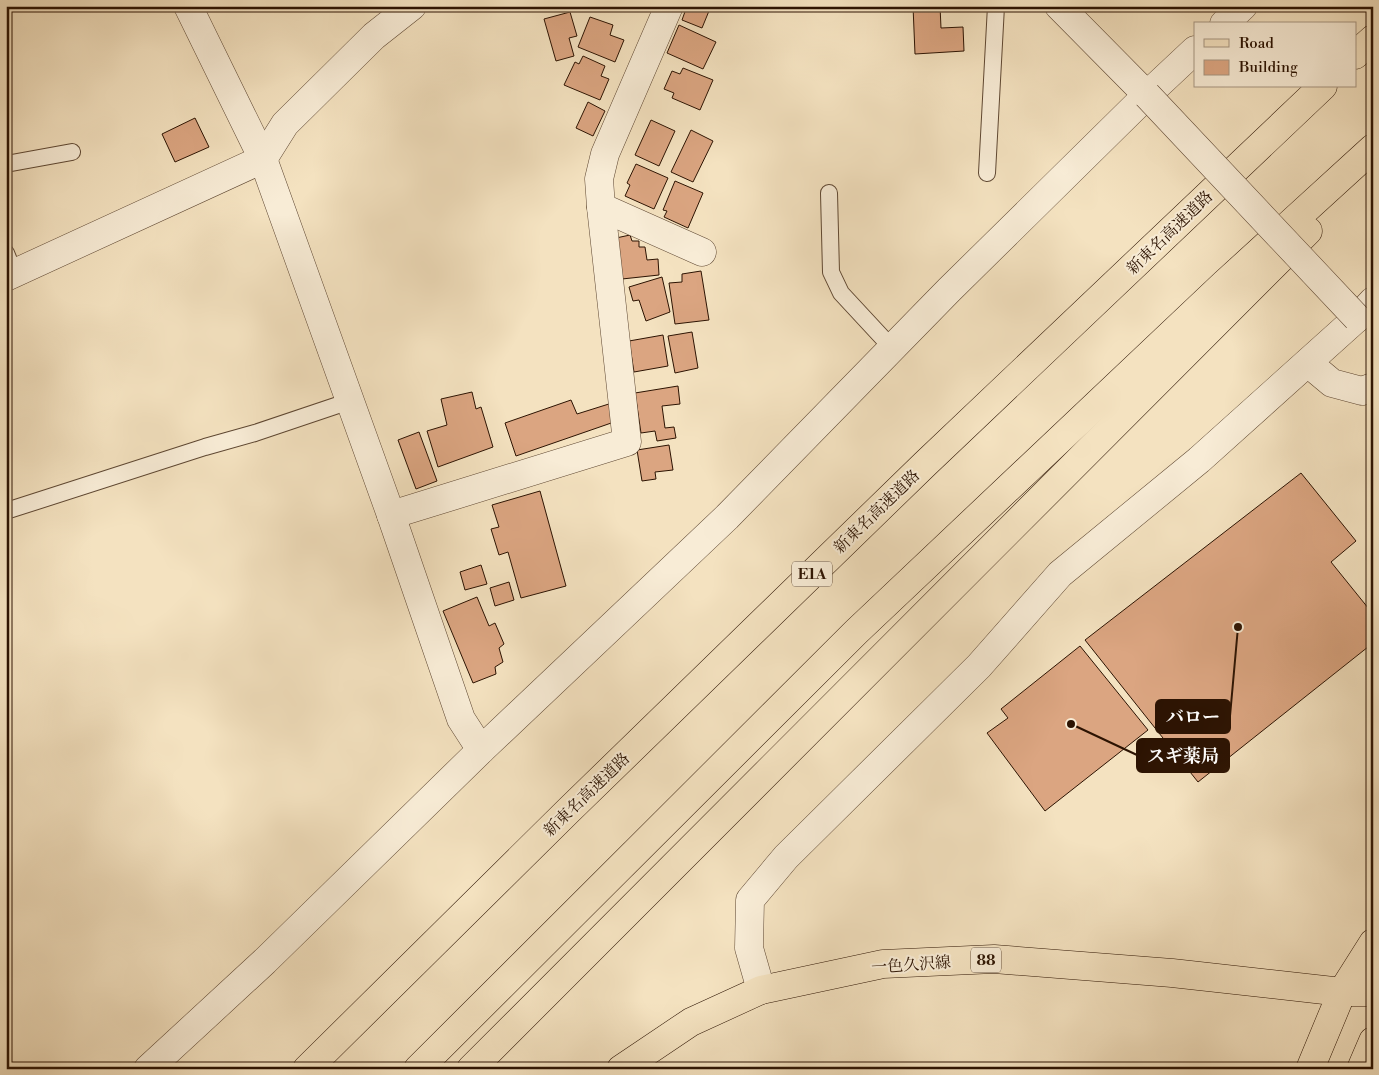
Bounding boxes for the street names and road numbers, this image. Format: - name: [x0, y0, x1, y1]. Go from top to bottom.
- street label: 新東名高速道路: [1122, 187, 1217, 279]
- street label: 新東名高速道路: [829, 466, 924, 558]
- road number: E1A: [792, 562, 832, 586]
- street label: 新東名高速道路: [539, 749, 634, 841]
- road number: 88: [971, 948, 1001, 972]
- street label: 一色久沢線: [870, 952, 952, 978]

